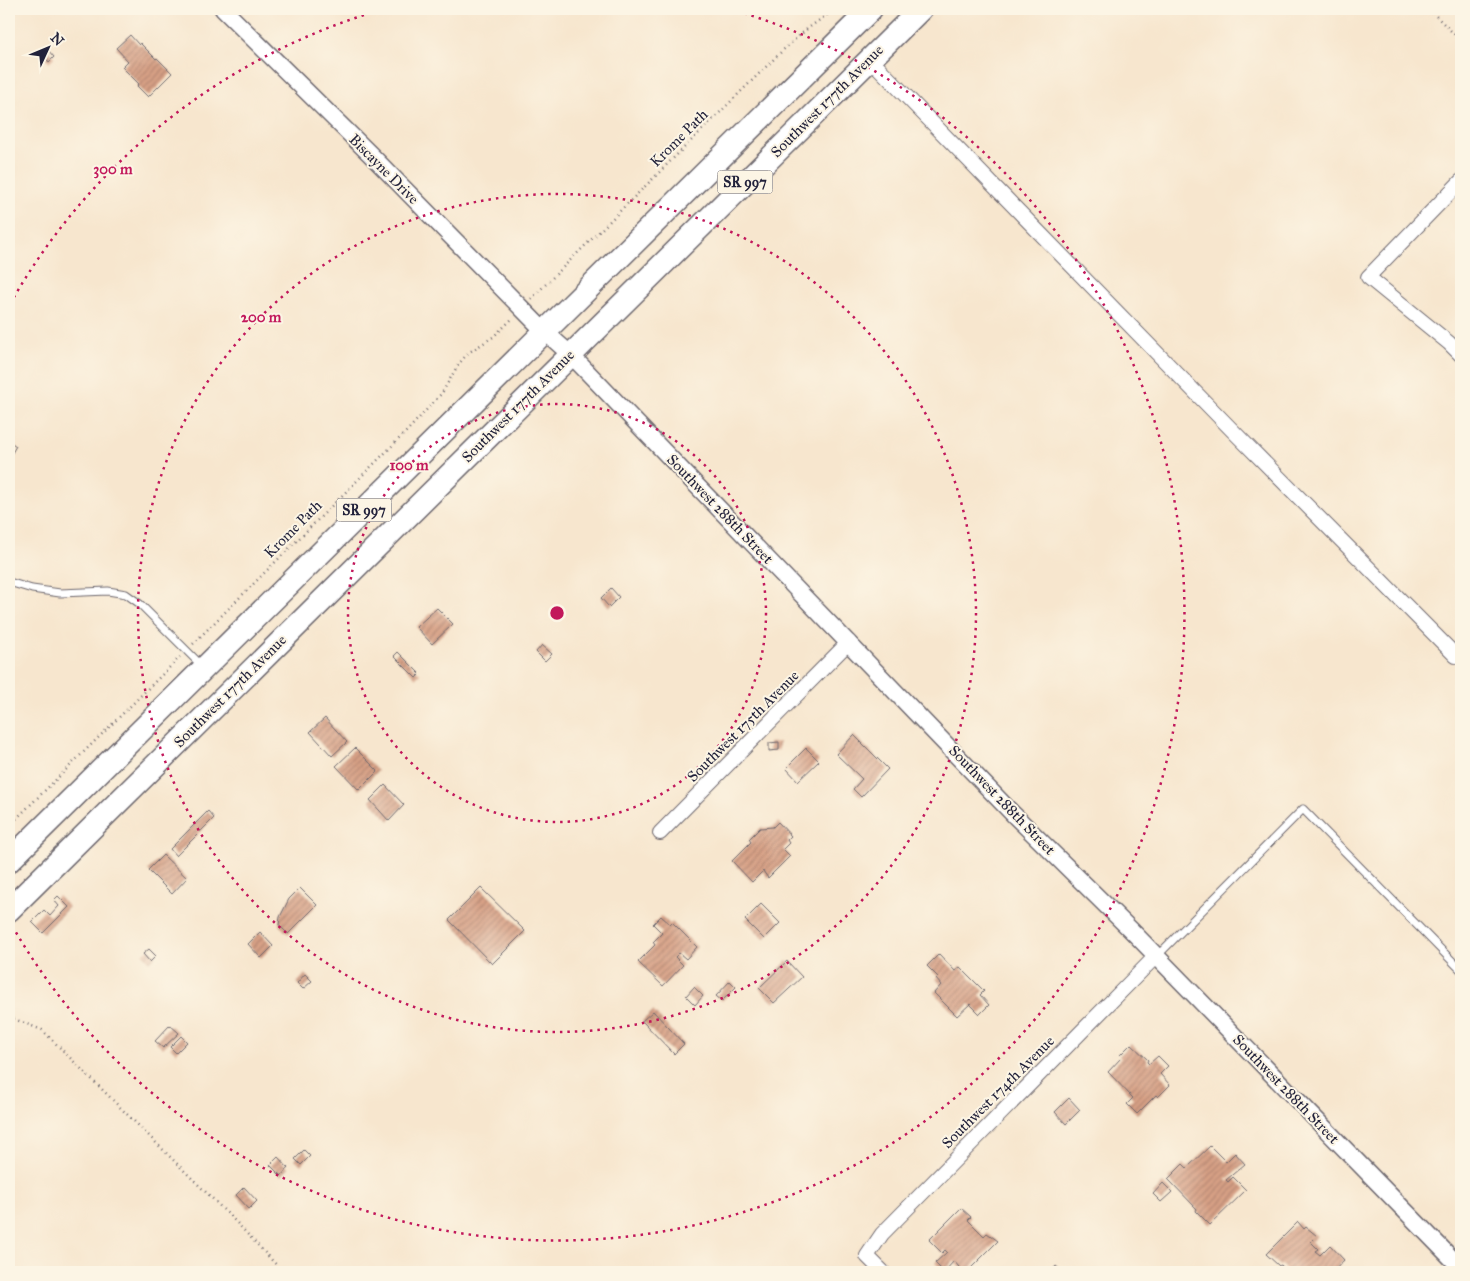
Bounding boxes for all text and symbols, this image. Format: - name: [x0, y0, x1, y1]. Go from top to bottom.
- north arrow: [22, 22, 72, 72]
- text: N: [47, 29, 67, 50]
- street label: Southwest 177th Avenue: [767, 41, 887, 161]
- street label: Krome Path: [646, 105, 712, 171]
- street label: Biscayne Drive: [345, 130, 423, 208]
- text: 300 m: [93, 160, 133, 179]
- road number: SR 997: [718, 170, 772, 193]
- text: 200 m: [241, 308, 282, 326]
- street label: Southwest 177th Avenue: [458, 346, 578, 466]
- street label: Southwest 288th Street: [663, 451, 777, 568]
- text: 100 m: [389, 456, 429, 474]
- street label: Krome Path: [260, 496, 326, 562]
- road number: SR 997: [336, 498, 392, 522]
- centre of rings: [548, 604, 566, 622]
- street label: Southwest 177th Avenue: [170, 631, 290, 751]
- street label: Southwest 175th Avenue: [683, 666, 803, 786]
- street label: Southwest 288th Street: [945, 742, 1059, 859]
- street label: Southwest 288th Street: [1229, 1031, 1343, 1148]
- street label: Southwest 174th Avenue: [938, 1032, 1058, 1152]

